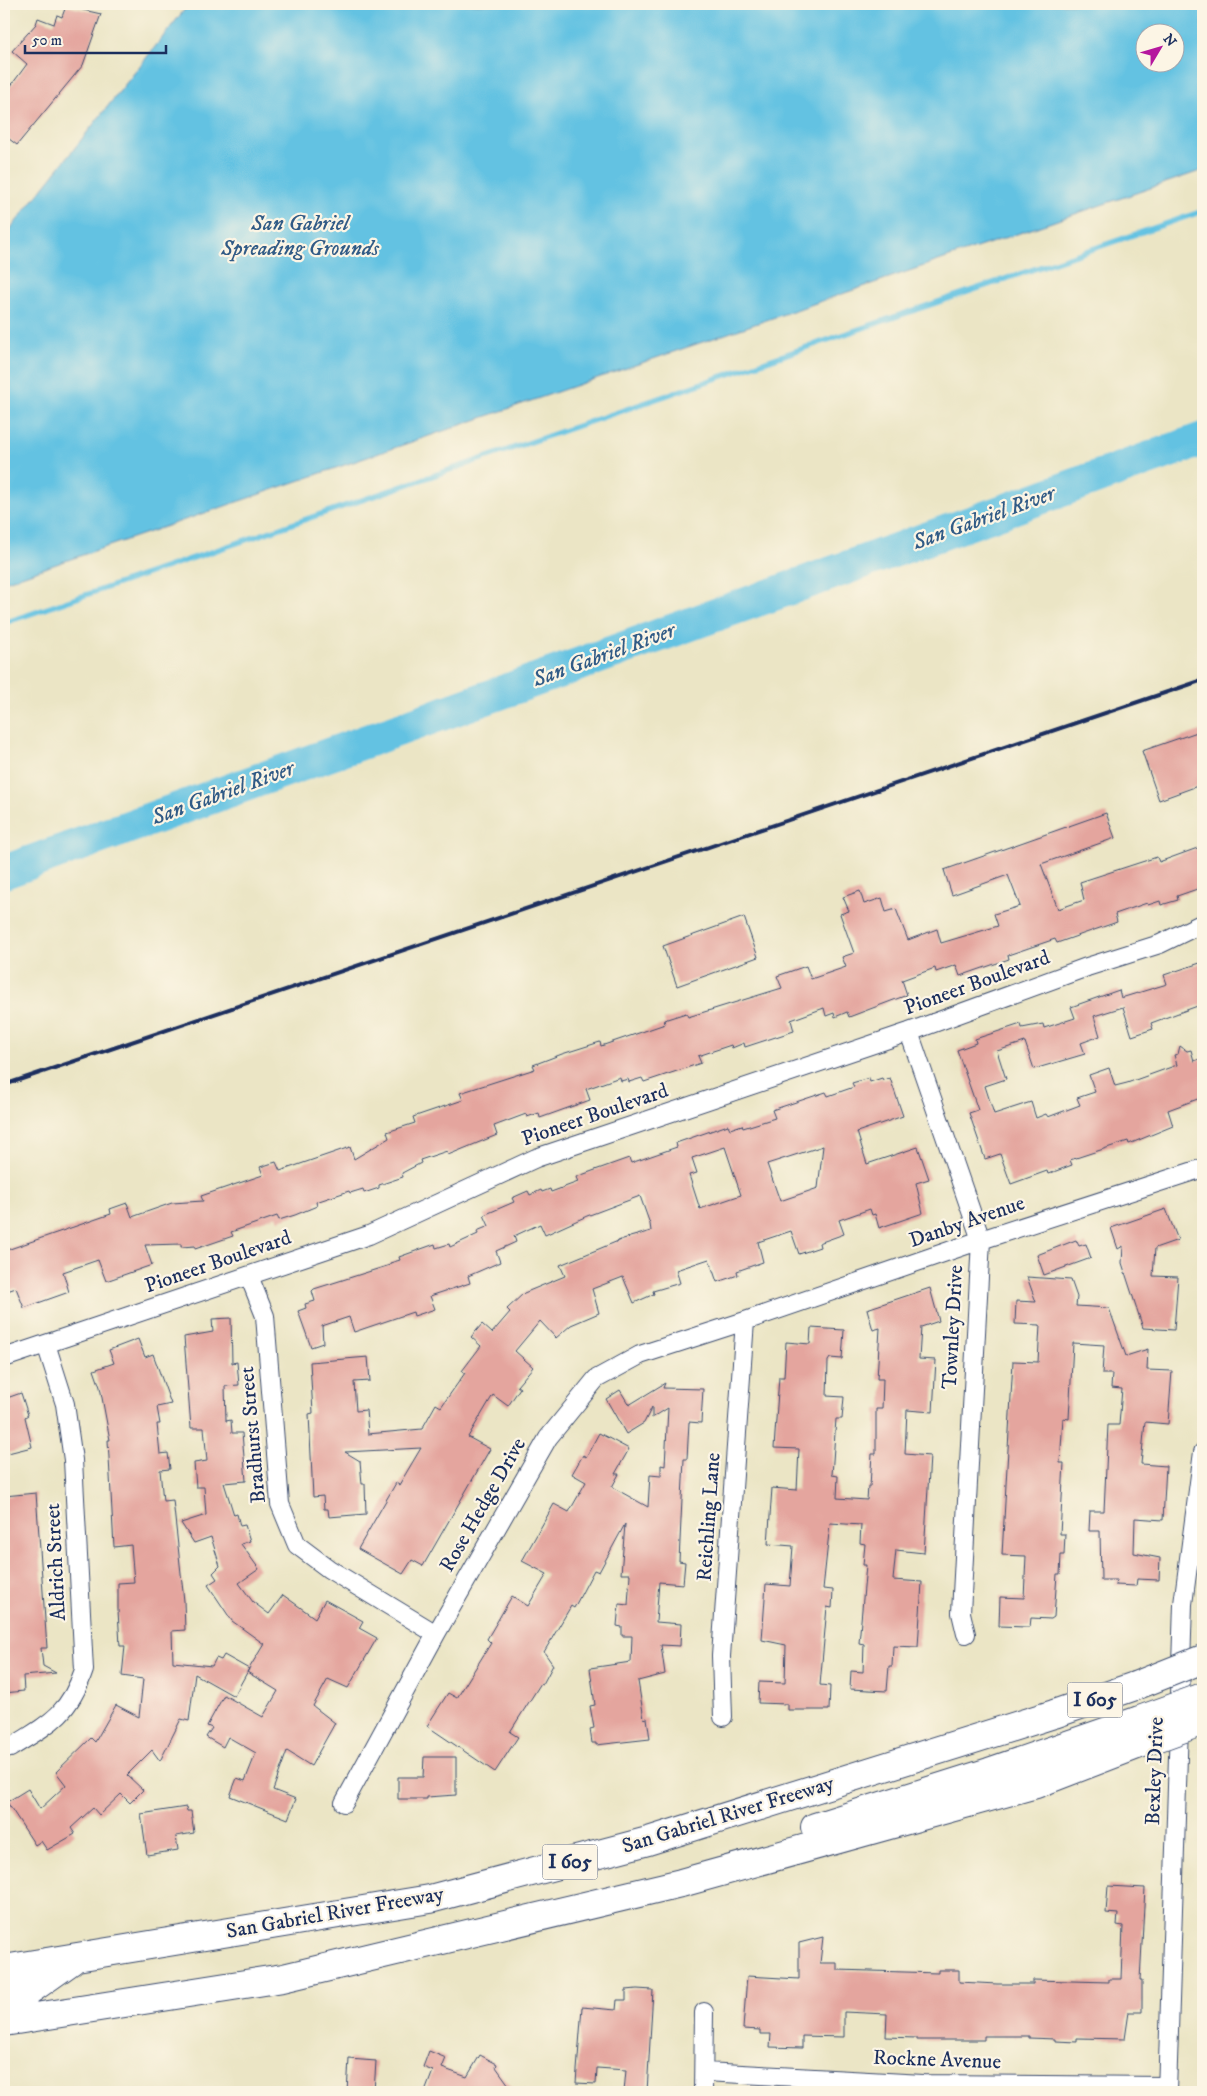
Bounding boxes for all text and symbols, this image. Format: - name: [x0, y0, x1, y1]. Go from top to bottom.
- scale bar: [25, 22, 166, 54]
- north arrow: [1134, 22, 1184, 72]
- text: 50 m: [32, 31, 62, 50]
- text: N: [1159, 31, 1180, 51]
- water label: San Gabriel Spreading Grounds: [220, 210, 380, 262]
- water label: San Gabriel River: [908, 479, 1061, 557]
- water label: San Gabriel River: [528, 616, 681, 694]
- water label: San Gabriel River: [147, 754, 300, 832]
- street label: Pioneer Boulevard: [900, 944, 1054, 1021]
- street label: Pioneer Boulevard: [518, 1078, 672, 1152]
- street label: Danby Avenue: [906, 1190, 1028, 1254]
- street label: Pioneer Boulevard: [141, 1225, 295, 1299]
- street label: Townley Drive: [937, 1264, 969, 1390]
- street label: Bradhurst Street: [234, 1365, 272, 1504]
- street label: Rose Hedge Drive: [434, 1433, 532, 1577]
- street label: Reichling Lane: [692, 1451, 726, 1582]
- street label: Aldrich Street: [40, 1502, 72, 1621]
- road number: I 605: [1068, 1682, 1122, 1718]
- street label: Bexley Drive: [1140, 1716, 1170, 1826]
- street label: San Gabriel River Freeway: [619, 1770, 838, 1860]
- road number: I 605: [542, 1844, 598, 1880]
- street label: San Gabriel River Freeway: [224, 1881, 447, 1945]
- street label: Rockne Avenue: [872, 2045, 1002, 2075]

